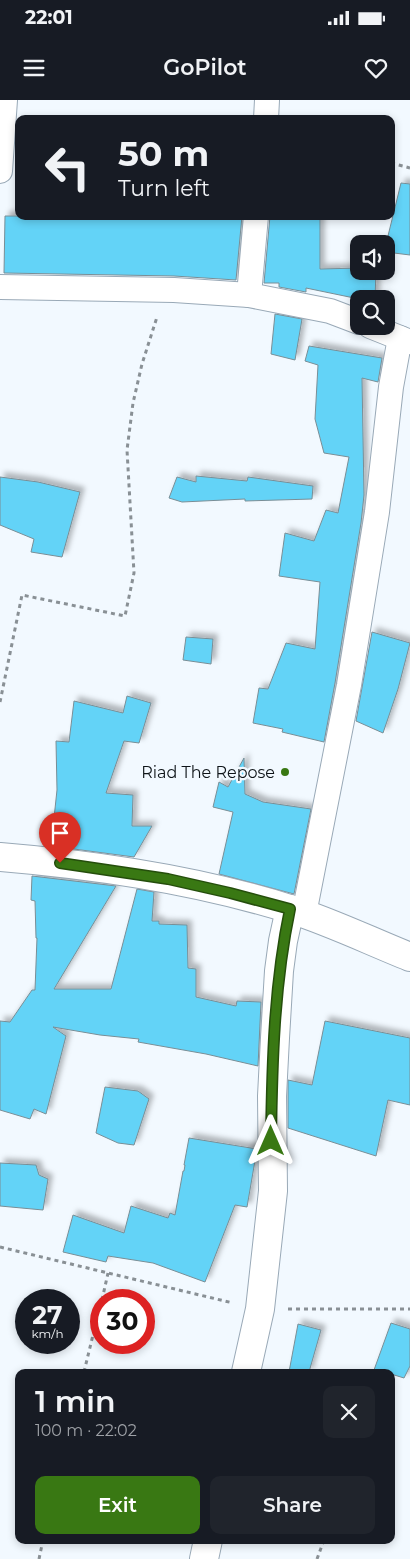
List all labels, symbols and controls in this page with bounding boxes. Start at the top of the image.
text: 22:01 [25,6,73,29]
icon: menu [20,54,48,82]
text: GoPilot [163,54,247,81]
icon: heart [362,54,390,82]
text: 50 m [118,132,209,175]
icon: left [35,135,100,200]
text: Turn left [118,175,210,202]
map controls [350,235,395,335]
button: sound [350,235,395,280]
button: search [350,290,395,335]
place label: Riad The Repose [141,763,275,782]
marker: Riad The Repose [279,766,291,778]
pin [39,812,81,863]
icon: arrive [46,819,74,847]
position arrow [244,1114,296,1166]
speed limit sign: 30 [90,1289,155,1354]
text: 27 [32,1300,63,1330]
text: km/h [31,1326,64,1341]
text: 1 min [35,1383,116,1420]
button: close [323,1386,375,1438]
text: 100 m · 22:02 [35,1421,137,1440]
button: Exit [35,1476,200,1534]
button: Share [210,1476,375,1534]

